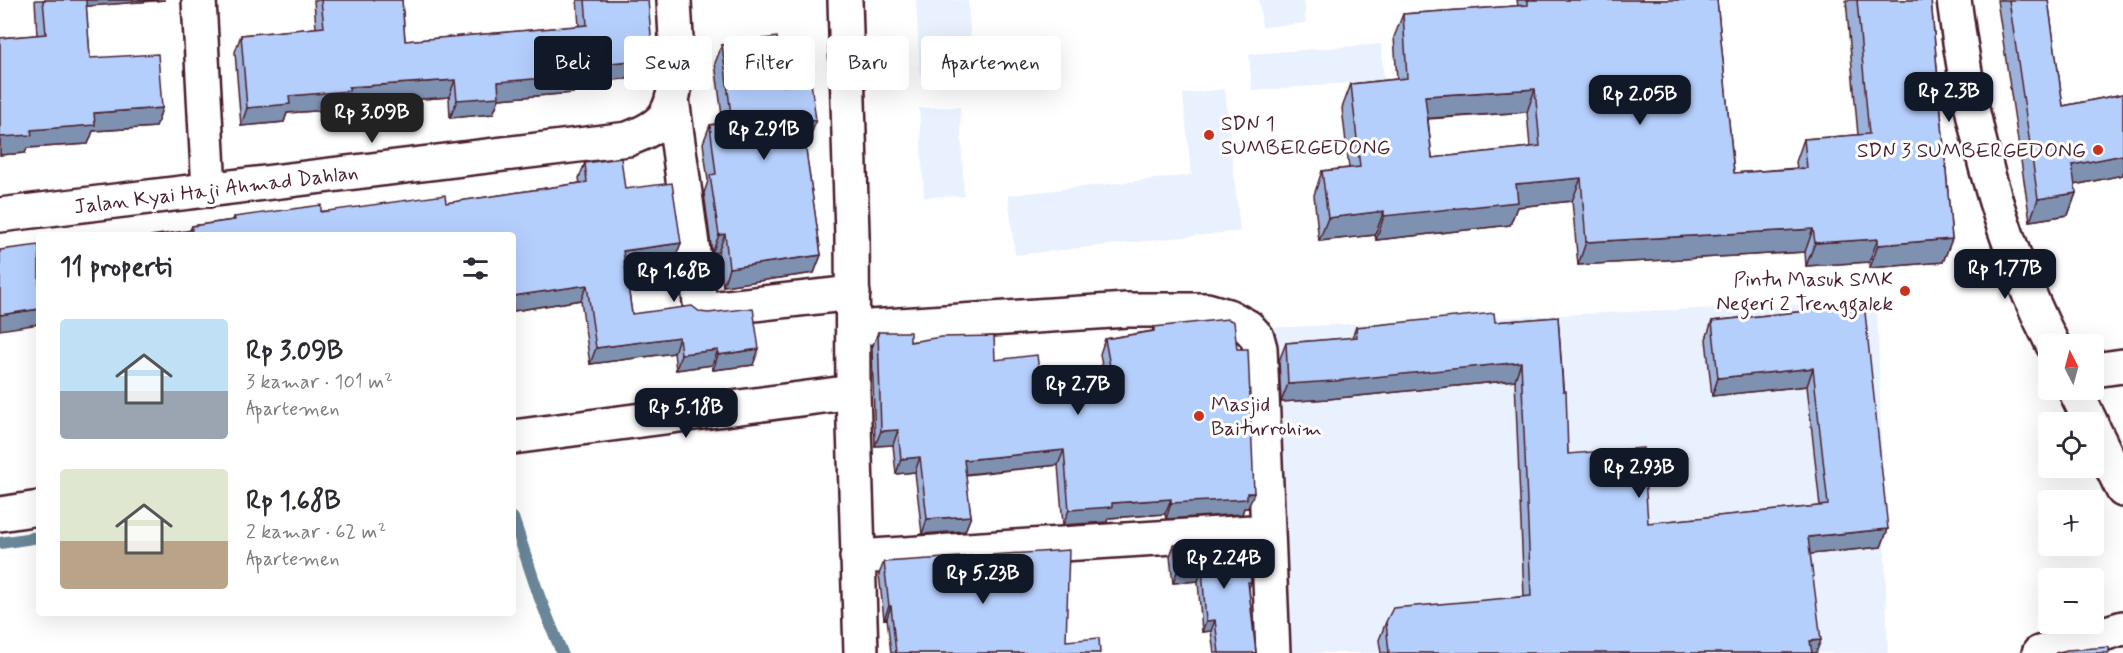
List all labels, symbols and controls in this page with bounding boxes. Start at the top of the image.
chip: Beli [534,36,612,90]
chip: Sewa [624,36,712,90]
chip: Filter [724,36,815,90]
chip: Baru [827,36,909,90]
chip: Apartemen [921,36,1061,90]
pin: Rp 2.3B [1894,72,2004,123]
pin: Rp 2.05B [1578,75,1702,126]
text: Rp 2.3B [1918,78,1980,105]
text: Rp 2.05B [1603,81,1677,108]
pin: Rp 3.09B [310,93,434,144]
text: Rp 3.09B [335,99,409,126]
pin: Rp 2.91B [702,110,826,161]
place label: SDN 1 SUMBERGEDONG [1221,110,1390,162]
text: Rp 2.91B [729,116,799,143]
marker: SDN 1 SUMBERGEDONG [1202,128,1216,142]
place label: SDN 3 SUMBERGEDONG [1857,137,2086,165]
marker: SDN 3 SUMBERGEDONG [2091,143,2105,157]
street label: Jalan Kyai Haji Ahmad Dahlan [72,159,360,221]
pin: Rp 1.77B [1943,249,2067,300]
text: 11 properti [60,251,172,285]
icon: filters [459,252,492,285]
pin: Rp 1.68B [612,252,736,303]
text: Rp 1.77B [1968,255,2042,282]
text: Rp 1.68B [638,258,710,285]
place label: Pintu Masuk SMK Negeri 2 Trenggalek [1716,266,1893,320]
marker: Pintu Masuk SMK Negeri 2 Trenggalek [1898,284,1912,298]
north arrow [2038,334,2104,400]
map controls [2038,334,2104,634]
text: Rp 3.09B [246,335,343,369]
icon: home [108,343,180,415]
pin: Rp 2.7B [1023,365,1133,416]
text: 3 kamar · 101 m² [246,369,393,396]
text: Rp 2.7B [1046,371,1110,398]
pin: Rp 5.18B [624,388,748,439]
place label: Masjid Baiturrohim [1211,391,1322,443]
text: Rp 5.18B [649,394,723,421]
text: Apartemen [246,396,339,423]
marker: Masjid Baiturrohim [1192,409,1206,423]
button: locate [2038,412,2104,478]
pin: Rp 2.93B [1577,448,1701,499]
text: Rp 2.93B [1604,454,1674,481]
text: Rp 1.68B [246,485,341,519]
button: + [2038,490,2104,556]
icon: home [108,493,180,565]
text: 2 kamar · 62 m² [246,519,386,546]
pin: Rp 2.24B [1162,539,1286,590]
text: Rp 2.24B [1187,545,1261,572]
text: Apartemen [246,546,339,573]
pin: Rp 5.23B [921,554,1045,605]
text: Rp 5.23B [947,560,1019,587]
button: − [2038,568,2104,634]

